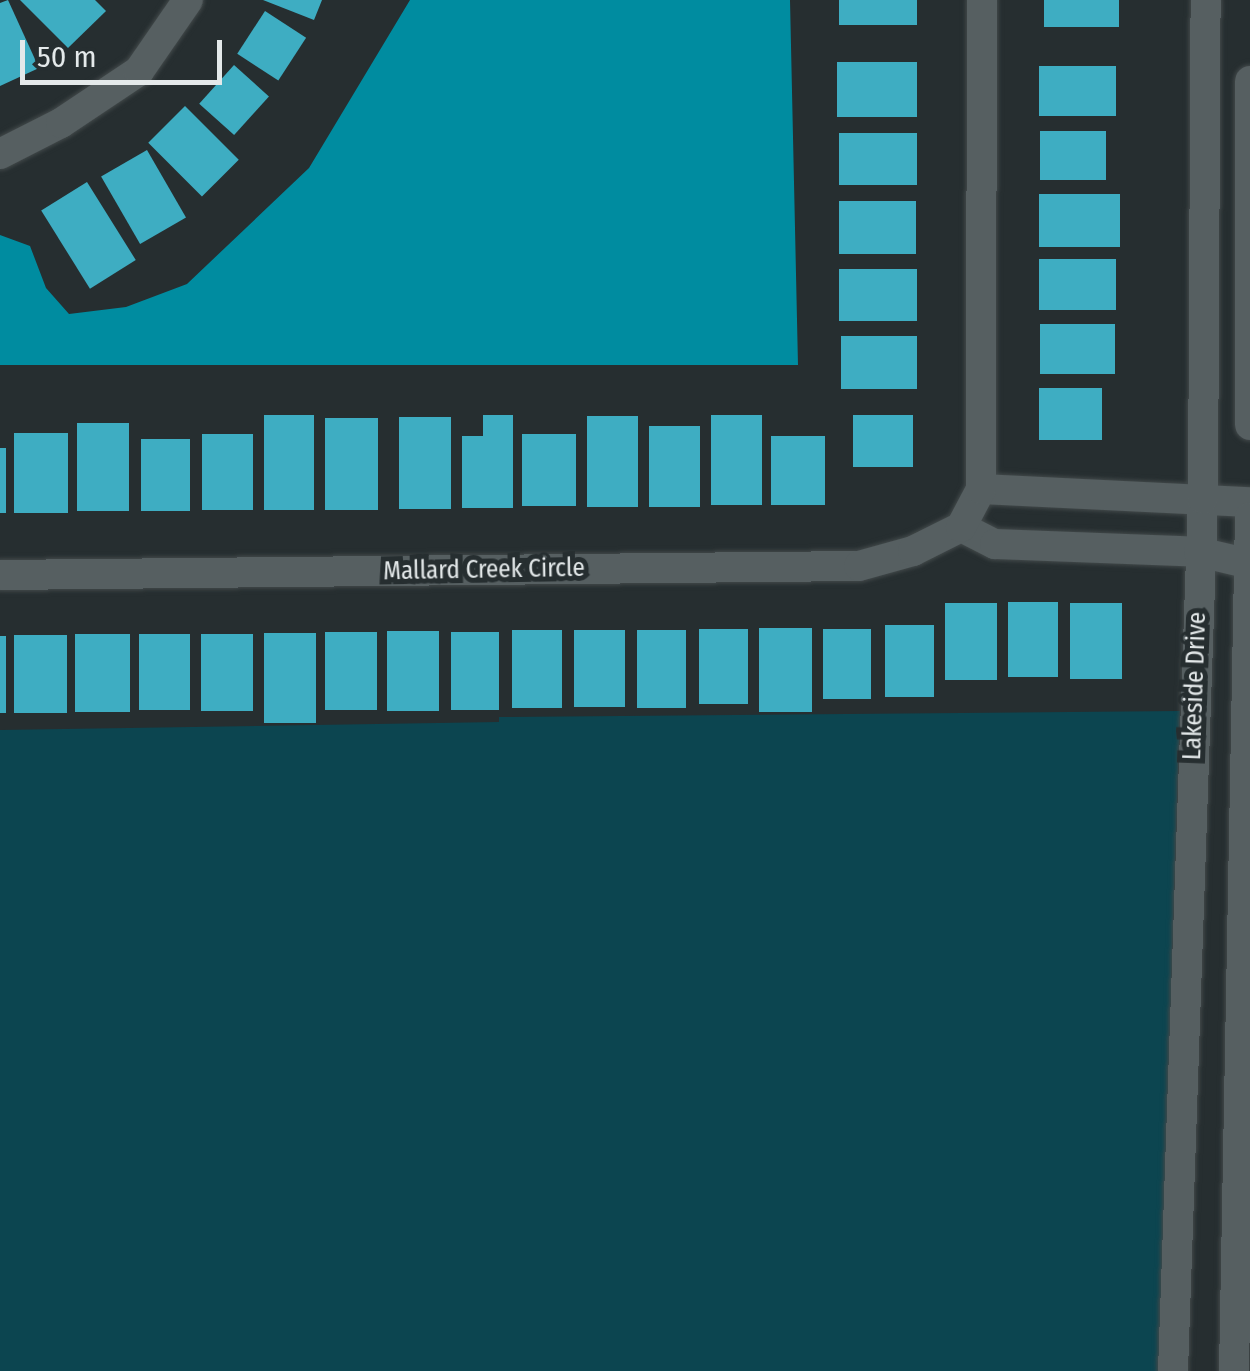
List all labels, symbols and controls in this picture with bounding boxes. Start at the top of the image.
scale bar [25,20,228,82]
text: 50 m [37,39,97,75]
street label: Mallard Creek Circle [383,553,585,587]
street label: Lakeside Drive [1177,611,1213,761]

